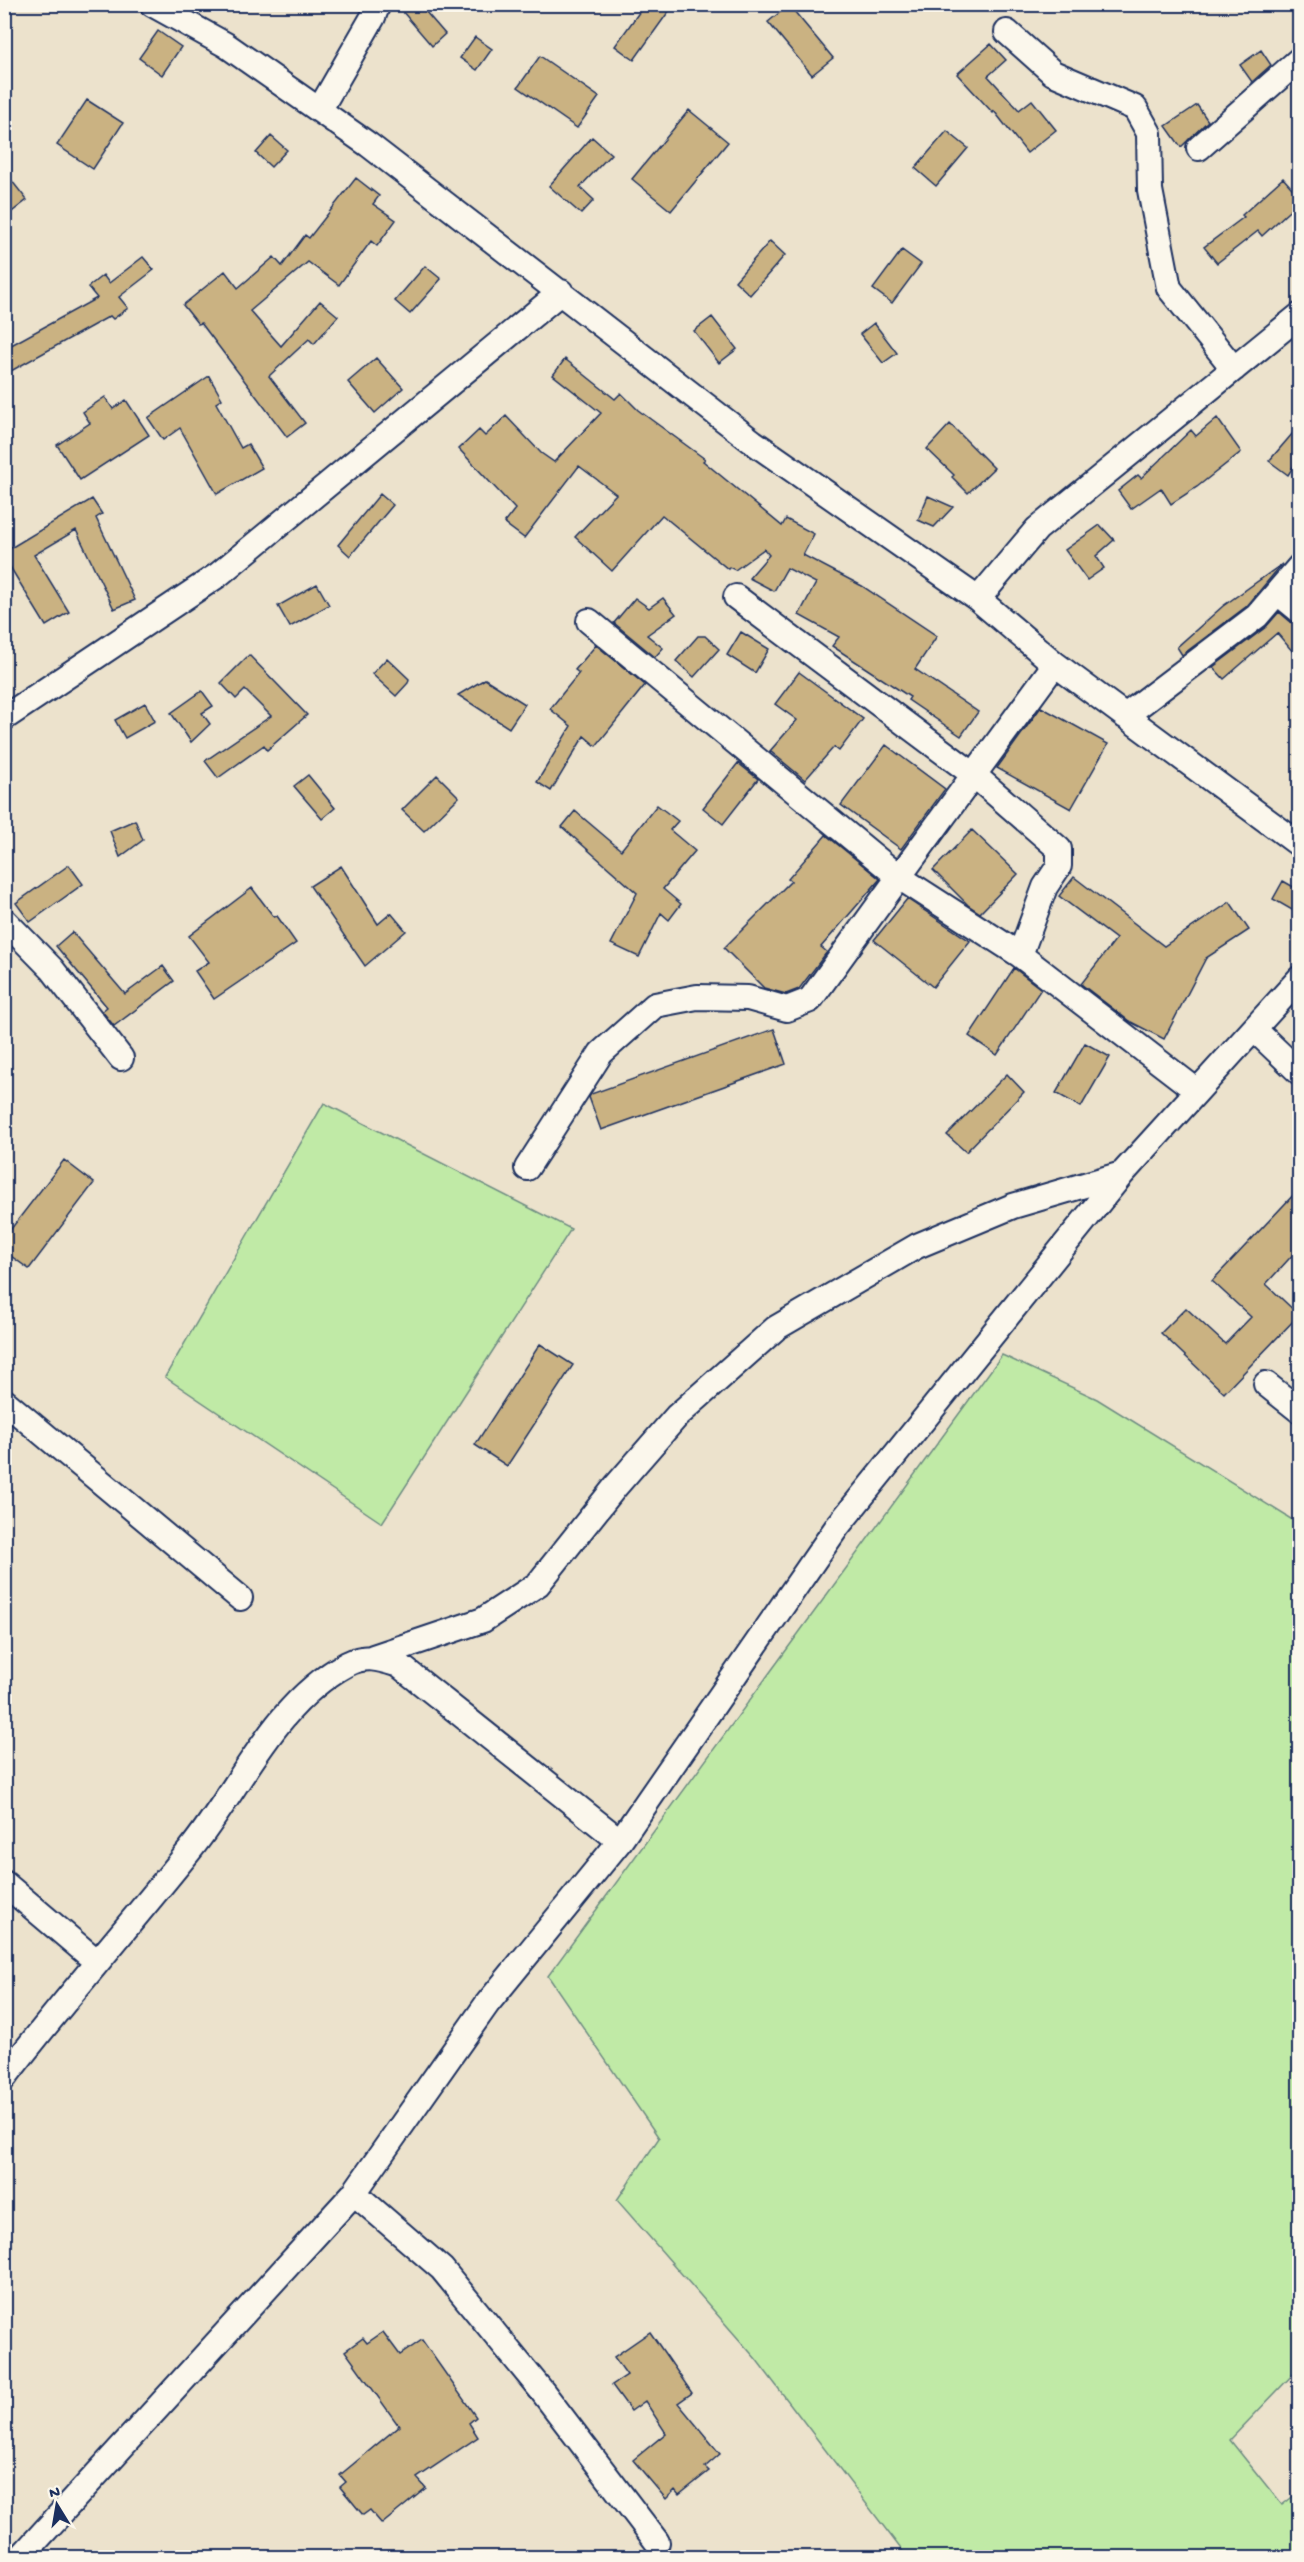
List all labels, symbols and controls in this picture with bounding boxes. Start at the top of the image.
north arrow [27,2475,87,2535]
text: N [48,2483,62,2504]

